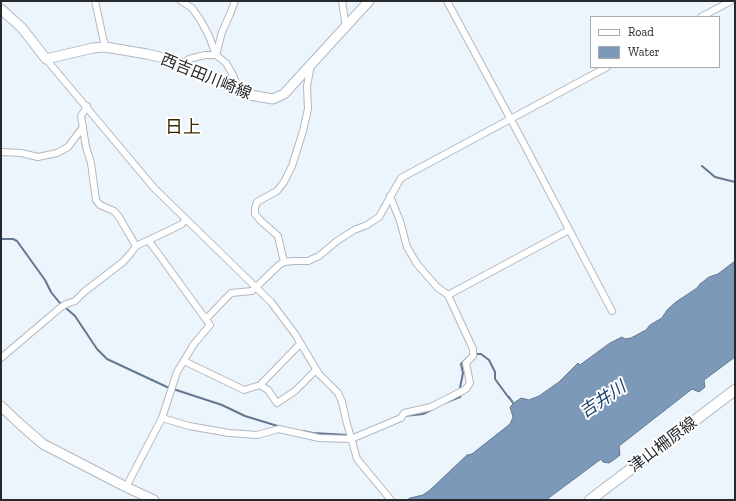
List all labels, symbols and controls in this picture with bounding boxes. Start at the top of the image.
legend [590,16,720,68]
text: Road [628,25,654,39]
text: Water [628,45,660,59]
street label: 西吉田川崎線 [158,50,254,104]
district label: 日上 [165,117,201,139]
water label: 吉井川 [576,377,630,423]
street label: 津山柵原線 [625,413,701,477]

